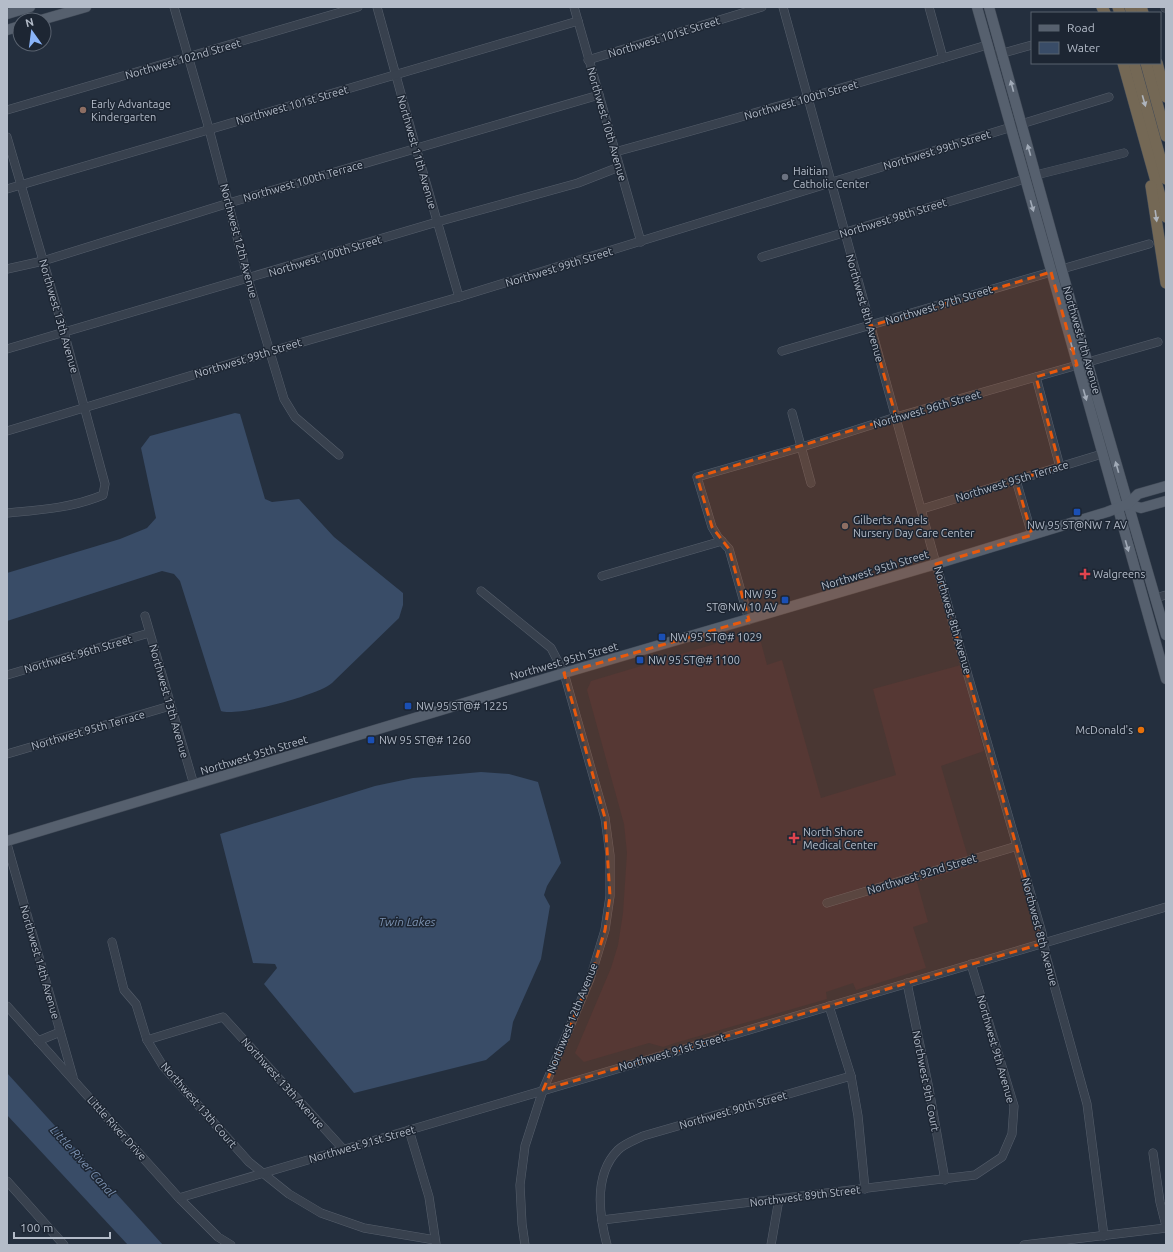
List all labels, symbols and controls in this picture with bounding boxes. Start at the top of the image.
north arrow [12,12,52,52]
legend [1031,12,1161,64]
street label: Northwest 101st Street [607,14,722,60]
text: N [24,15,35,29]
text: Road [1067,21,1095,34]
street label: Northwest 102nd Street [124,37,243,81]
text: Water [1067,41,1100,54]
street label: Northwest 10th Avenue [585,66,629,182]
street label: Northwest 100th Street [743,78,860,122]
one-way arrow [1008,80,1014,93]
street label: Northwest 101st Street [234,83,350,127]
street label: Northwest 11th Avenue [395,94,439,210]
one-way arrow [1141,95,1147,107]
place label: Early Advantage Kindergarten [91,98,171,123]
marker: Early Advantage Kindergarten [78,105,88,115]
street label: Northwest 99th Street [882,128,993,172]
one-way arrow [1026,143,1032,155]
street label: Northwest 100th Terrace [242,158,364,204]
place label: Haitian Catholic Center [793,165,870,190]
marker: Haitian Catholic Center [780,172,790,182]
street label: Northwest 12th Avenue [218,183,260,299]
street label: Northwest 98th Street [838,196,949,240]
one-way arrow [1029,200,1035,212]
one-way arrow [1153,210,1159,222]
street label: Northwest 100th Street [267,233,384,279]
street label: Northwest 99th Street [504,245,615,289]
street label: Northwest 8th Avenue [844,253,886,363]
street label: Northwest 13th Avenue [37,258,81,374]
street label: Northwest 97th Street [884,283,995,327]
street label: Northwest 7th Avenue [1061,285,1103,395]
street label: Northwest 99th Street [193,336,304,380]
one-way arrow [1069,341,1075,353]
street label: Northwest 96th Street [872,388,983,430]
one-way arrow [1083,389,1089,402]
street label: Northwest 95th Terrace [954,458,1070,504]
one-way arrow [1114,461,1120,473]
marker: NW 95 ST@NW 7 AV [1072,507,1082,517]
place label: Gilberts Angels Nursery Day Care Center [853,514,975,539]
place label: NW 95 ST@NW 7 AV [1027,519,1127,531]
marker: Gilberts Angels Nursery Day Care Center [840,521,850,531]
one-way arrow [1124,540,1130,552]
street label: Northwest 95th Street [820,548,931,592]
street label: Northwest 8th Avenue [932,565,974,675]
place label: Walgreens [1093,568,1145,580]
marker: Walgreens [1080,569,1090,579]
place label: NW 95 ST@NW 10 AV [706,588,777,613]
marker: NW 95 ST@NW 10 AV [780,595,790,605]
place label: NW 95 ST@# 1029 [670,631,762,643]
marker: NW 95 ST@# 1029 [657,632,667,642]
street label: Northwest 96th Street [23,633,134,675]
street label: Northwest 95th Street [509,640,620,682]
street label: Northwest 13th Avenue [147,643,191,759]
place label: NW 95 ST@# 1100 [648,654,740,666]
marker: NW 95 ST@# 1100 [635,655,645,665]
place label: NW 95 ST@# 1225 [416,700,508,712]
marker: NW 95 ST@# 1225 [403,701,413,711]
street label: Northwest 95th Terrace [30,708,146,752]
place label: McDonald's [1075,724,1133,736]
marker: McDonald's [1136,725,1146,735]
street label: Northwest 95th Street [199,733,310,777]
place label: NW 95 ST@# 1260 [379,734,471,746]
marker: NW 95 ST@# 1260 [366,735,376,745]
place label: North Shore Medical Center [803,826,878,851]
marker: North Shore Medical Center [788,832,800,844]
street label: Northwest 92nd Street [866,851,979,896]
street label: Northwest 8th Avenue [1020,877,1060,987]
street label: Northwest 14th Avenue [18,904,62,1020]
water label: Twin Lakes [378,915,436,928]
street label: Northwest 12th Avenue [544,961,600,1075]
street label: Northwest 9th Avenue [975,994,1017,1104]
street label: Northwest 9th Court [910,1030,942,1133]
street label: Northwest 91st Street [617,1031,727,1073]
street label: Northwest 13th Avenue [239,1035,327,1131]
street label: Northwest 13th Court [159,1060,240,1150]
street label: Northwest 90th Street [678,1089,789,1131]
street label: Little River Drive [85,1094,149,1162]
water label: Little River Canal [48,1123,118,1199]
street label: Northwest 91st Street [307,1123,417,1165]
street label: Northwest 89th Street [749,1183,862,1209]
scale bar [14,1214,110,1240]
text: 100 m [20,1221,53,1234]

